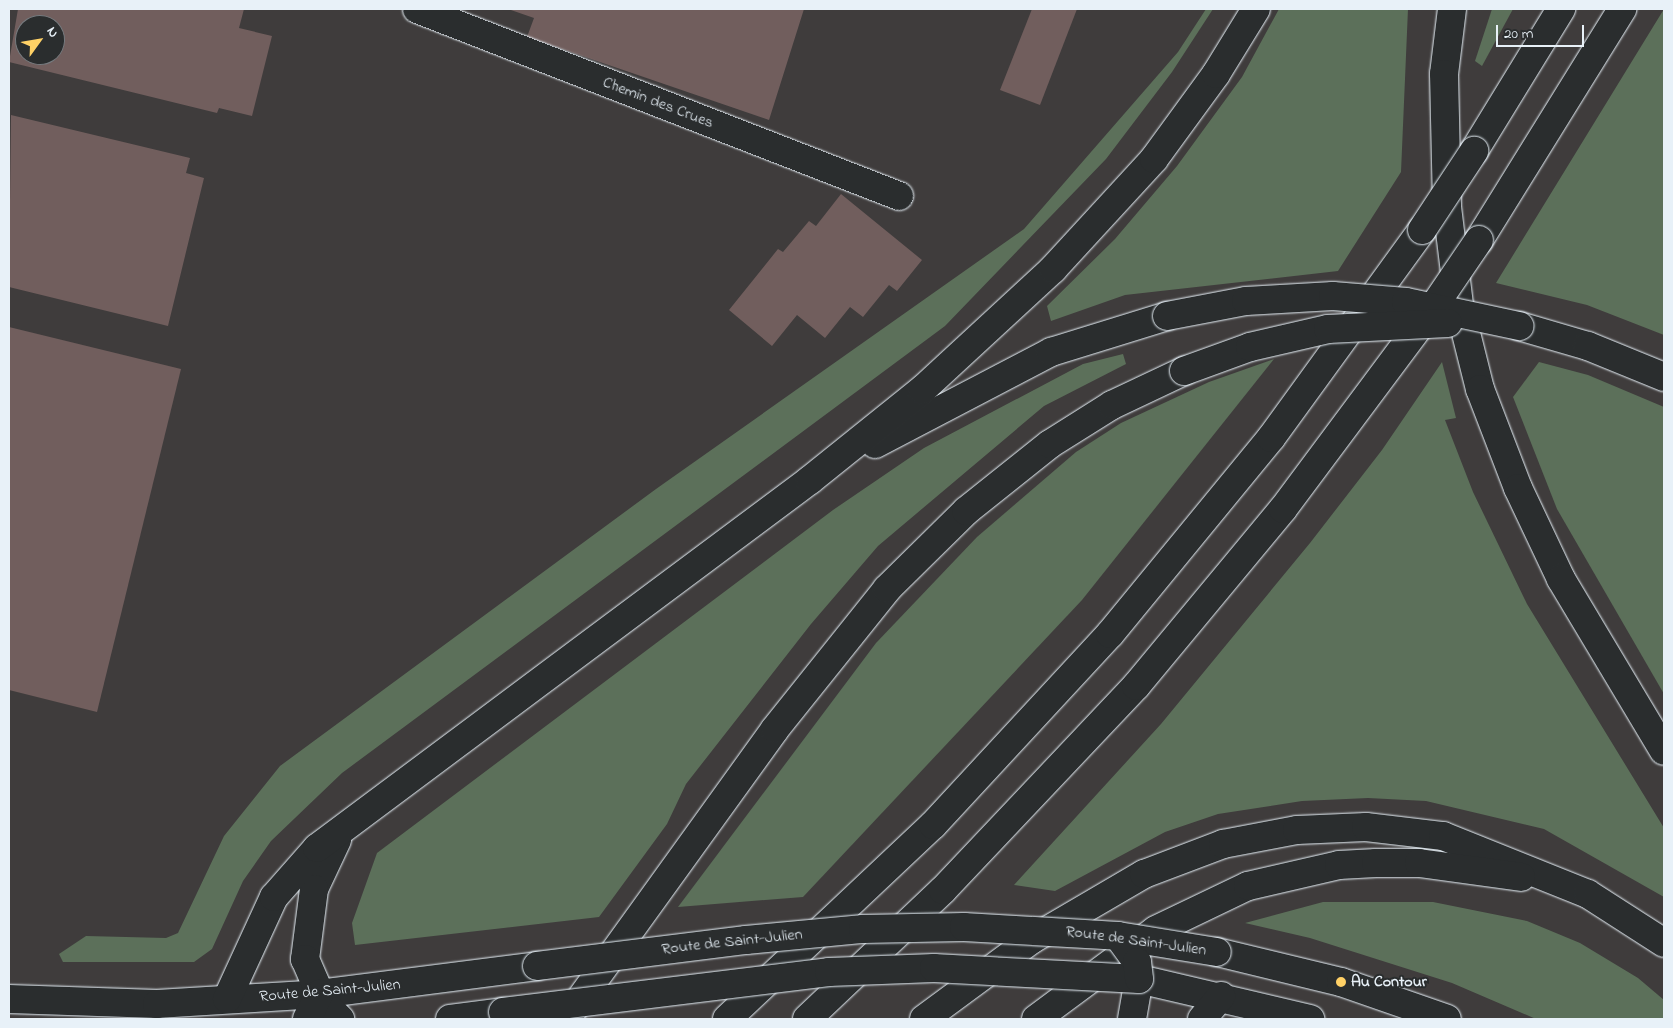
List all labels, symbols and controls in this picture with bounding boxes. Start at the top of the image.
north arrow [15,15,65,65]
scale bar [1498,15,1586,47]
text: N [41,23,64,42]
text: 20 m [1504,23,1533,45]
street label: Chemin des Crues [600,73,716,133]
street label: Route de Saint-Julien [1065,922,1207,960]
street label: Route de Saint-Julien [661,925,803,959]
place label: Au Contour [1351,972,1427,992]
street label: Route de Saint-Julien [259,975,401,1007]
marker: Au Contour [1335,976,1347,988]

